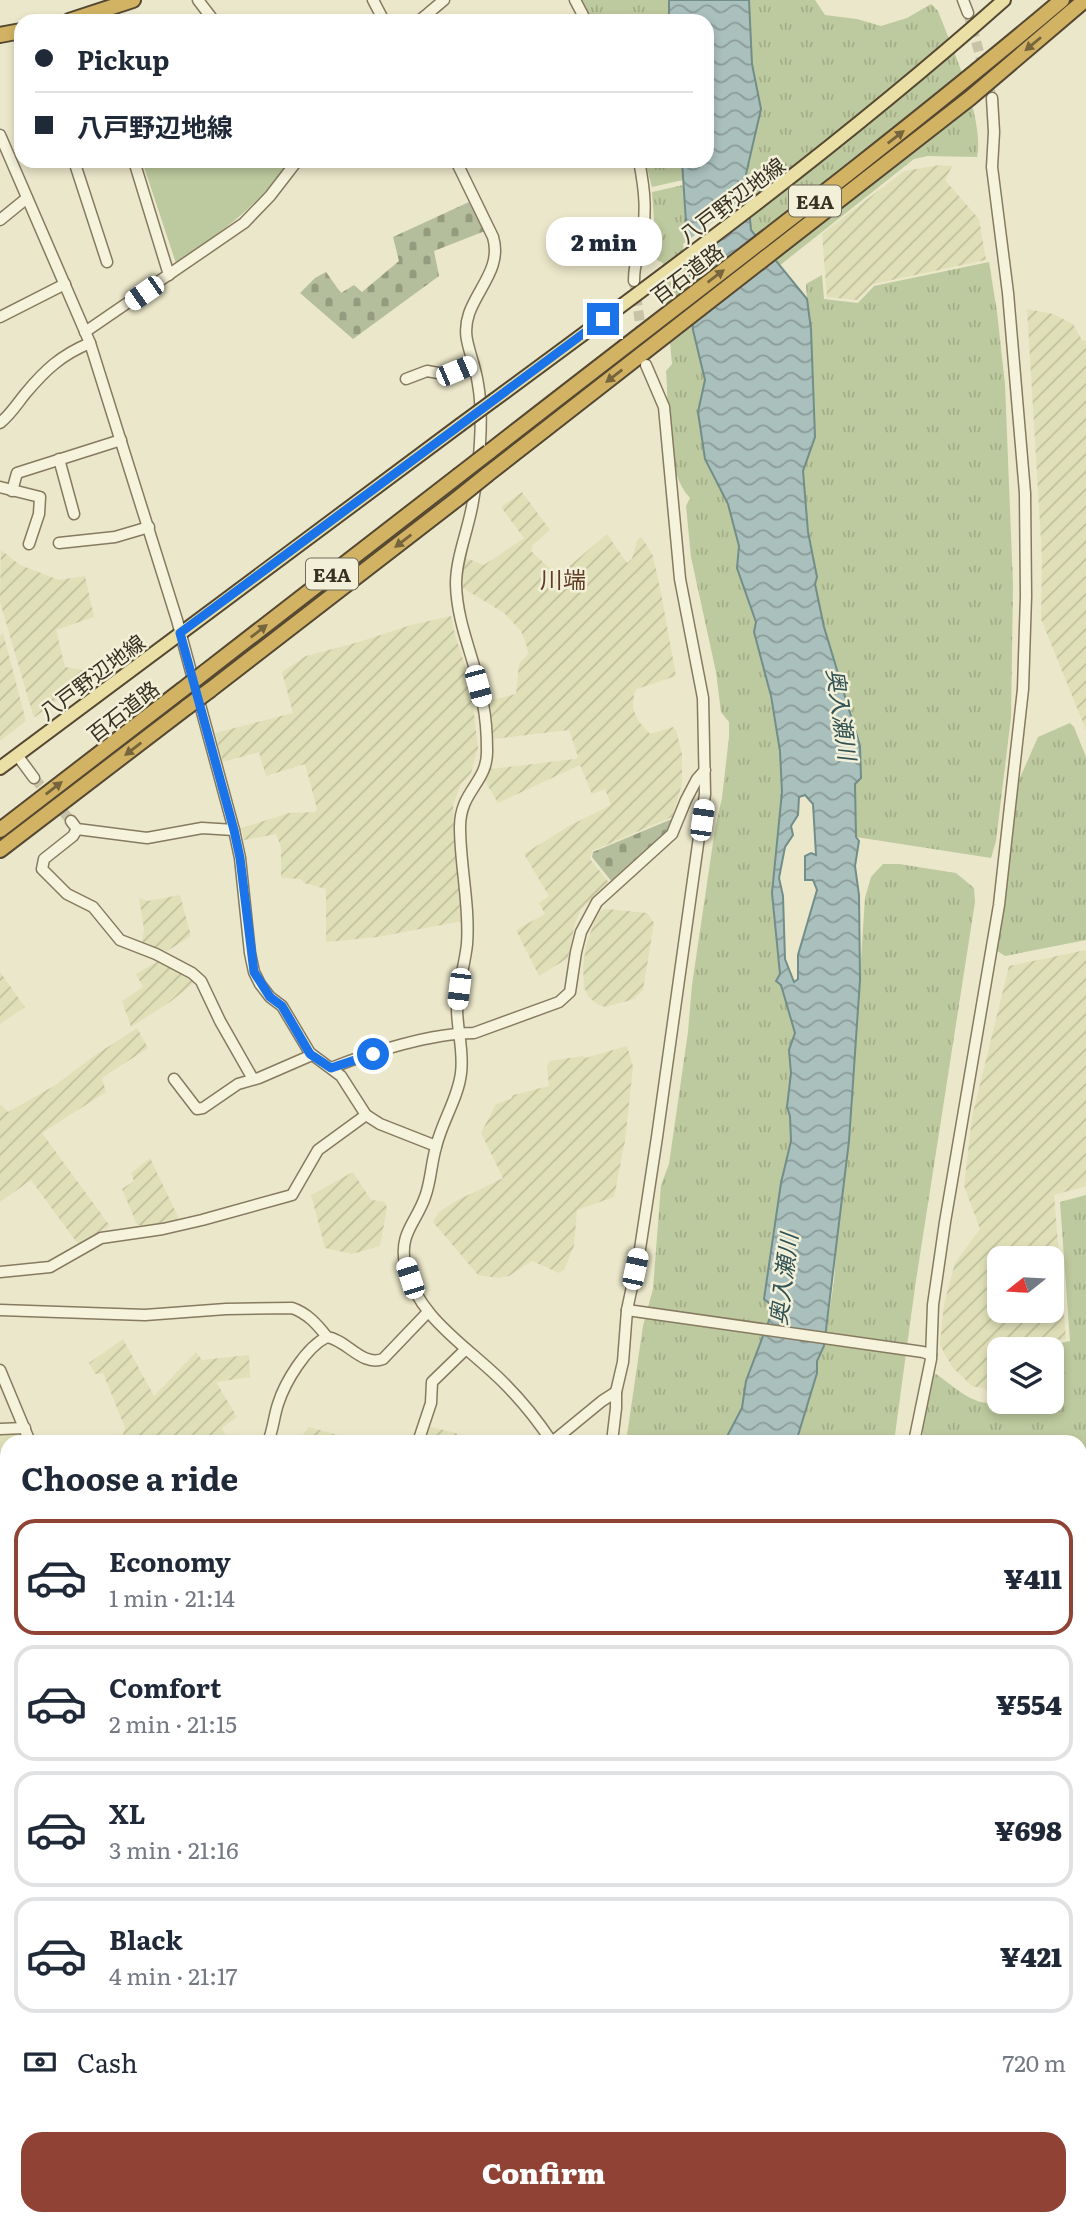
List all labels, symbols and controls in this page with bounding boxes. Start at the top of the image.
one-way arrow [1025,36,1042,51]
text: Pickup [77,39,169,78]
text: 八戸野辺地線 [77,106,233,145]
one-way arrow [887,130,904,145]
street label: 八戸野辺地線 [671,149,791,249]
road number: E4A [789,186,841,216]
callout: 2 min [545,218,661,266]
text: 2 min [571,224,637,258]
street label: 百石道路 [643,234,729,310]
one-way arrow [707,270,725,284]
car [121,272,168,314]
route end [587,303,619,335]
car [433,353,480,389]
one-way arrow [605,369,623,384]
one-way arrow [394,533,412,547]
road number: E4A [306,558,358,590]
district label: 川端 [540,561,586,595]
one-way arrow [250,623,268,638]
street label: 八戸野辺地線 [31,626,151,726]
car [463,663,494,709]
water label: 奥入瀬川 [820,666,867,765]
street label: 百石道路 [79,672,165,748]
one-way arrow [124,741,142,755]
one-way arrow [45,781,63,796]
car [689,798,716,842]
car [447,967,472,1011]
route start [357,1038,389,1070]
water label: 奥入瀬川 [760,1228,805,1327]
car [621,1246,650,1292]
north arrow [987,1246,1064,1323]
map controls [987,1246,1064,1414]
car [394,1255,427,1301]
button: layers [987,1337,1064,1414]
text: Choose a ride [21,1453,238,1501]
text: Economy [109,1541,231,1580]
icon: car [25,1546,88,1609]
text: ¥411 [1004,1558,1062,1597]
text: 1 min · 21:14 [109,1580,235,1614]
text: Comfort [109,1667,221,1706]
icon: car [25,1672,88,1735]
text: ¥554 [996,1684,1062,1723]
text: 2 min · 21:15 [109,1706,237,1740]
text: XL [109,1793,146,1832]
icon: car [25,1798,88,1861]
text: ¥698 [994,1810,1062,1849]
text: 3 min · 21:16 [109,1832,239,1866]
text: Black [109,1919,183,1958]
icon: car [25,1924,88,1987]
text: ¥421 [1000,1936,1062,1975]
text: 4 min · 21:17 [109,1958,237,1992]
text: Cash [77,2042,138,2081]
icon: cash [21,2043,59,2081]
text: 720 m [1002,2045,1066,2079]
button: Confirm [21,2132,1066,2212]

